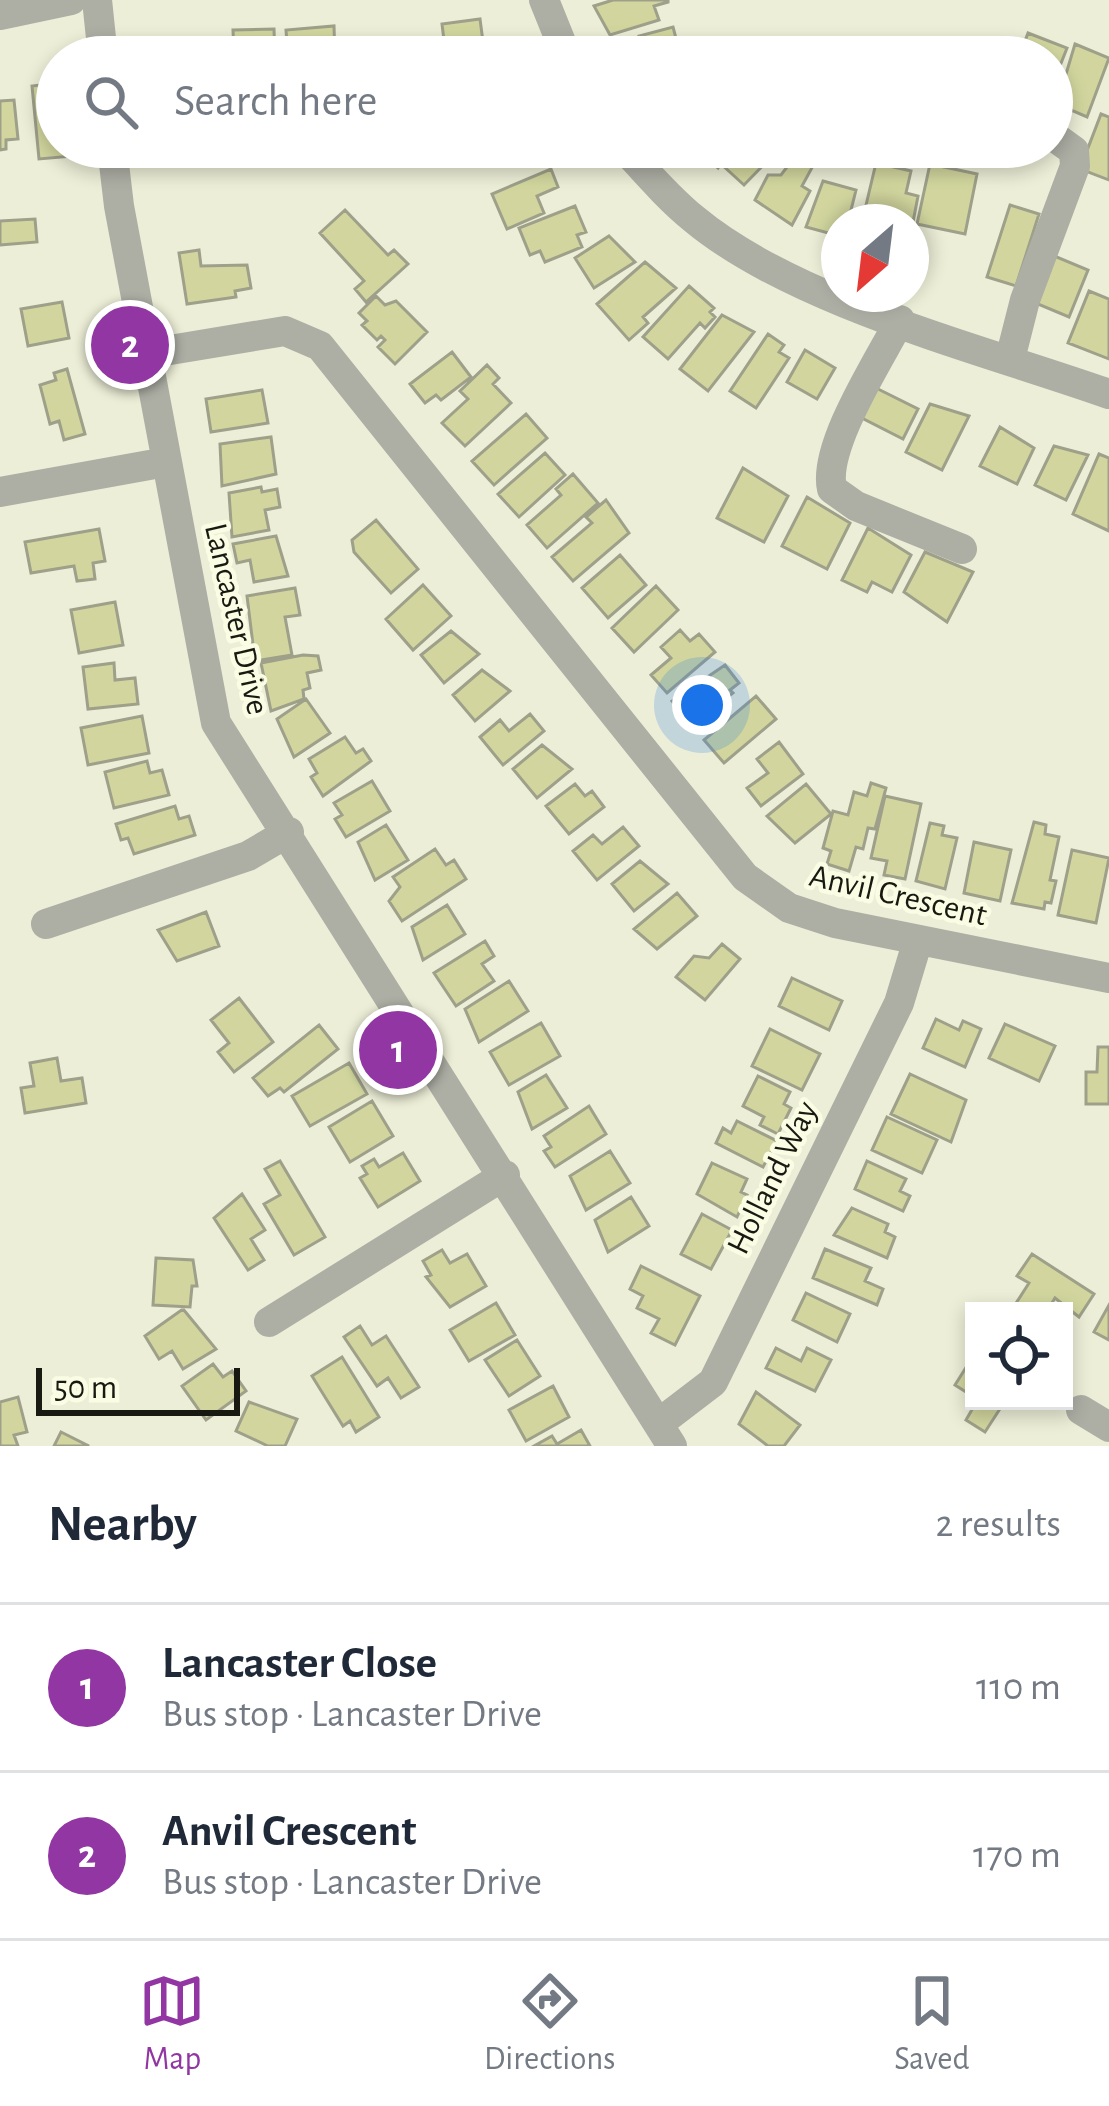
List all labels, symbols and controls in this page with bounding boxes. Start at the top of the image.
search box [36,36,1073,168]
icon: search [78,69,144,135]
text: Search here [174,79,377,124]
north arrow [821,204,929,312]
pin: 2 [91,300,169,390]
street label: Lancaster Drive [198,520,274,718]
your location [672,675,732,735]
street label: Anvil Crescent [806,860,990,933]
pin: 1 [359,1005,437,1095]
street label: Holland Way [722,1096,824,1260]
map controls [965,1302,1073,1410]
button: locate [965,1302,1073,1410]
scale bar [36,1362,240,1415]
text: 50 m [54,1372,117,1405]
text: Nearby [48,1499,197,1550]
text: 2 results [935,1505,1061,1544]
text: Lancaster Close [162,1641,437,1686]
text: 1 [80,1668,94,1707]
text: 110 m [976,1668,1061,1707]
text: Bus stop · Lancaster Drive [162,1695,542,1734]
text: Anvil Crescent [162,1809,417,1854]
text: 2 [78,1836,96,1875]
text: 170 m [973,1836,1061,1875]
text: Bus stop · Lancaster Drive [162,1863,542,1902]
tab: Map [139,1968,205,2080]
tab: Directions [484,1968,615,2080]
tab: Saved [894,1968,970,2080]

